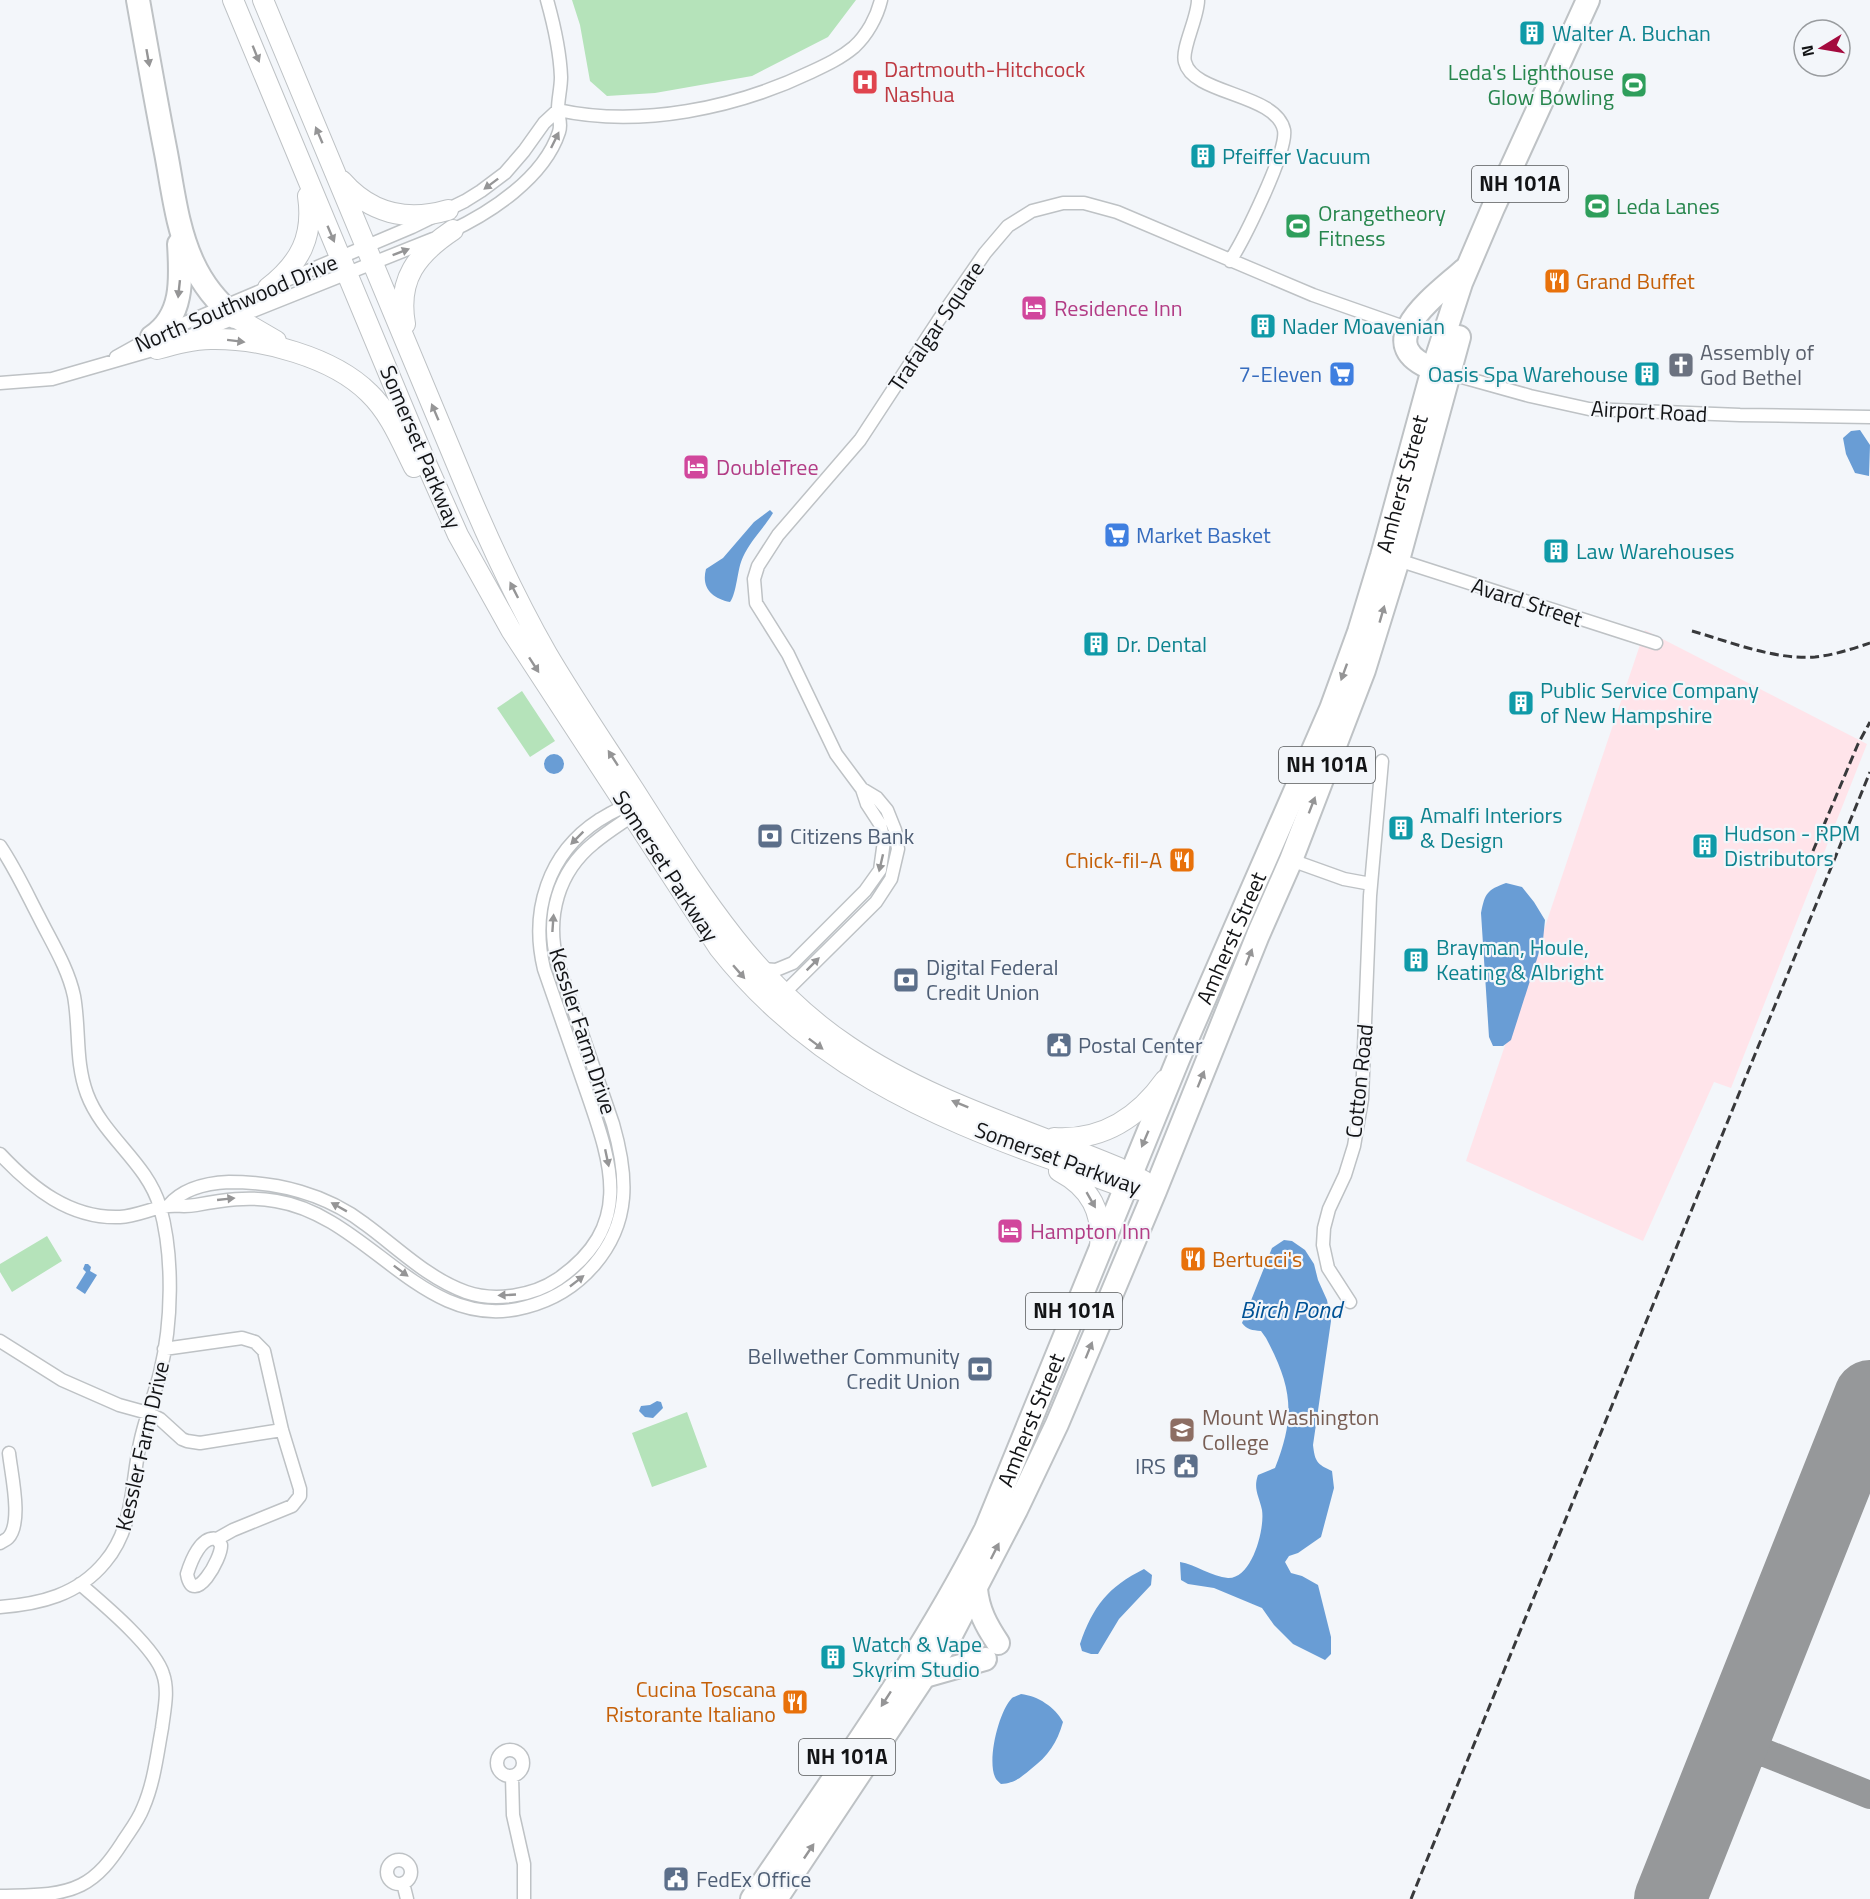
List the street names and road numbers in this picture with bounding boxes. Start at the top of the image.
road number: NH 101A [1472,166,1568,202]
street label: North Southwood Drive [129,245,343,361]
street label: Trafalgar Square [880,254,992,398]
street label: Somerset Parkway [371,360,471,534]
street label: Airport Road [1590,391,1708,431]
street label: Amherst Street [1367,411,1437,557]
street label: Avard Street [1467,568,1587,636]
road number: NH 101A [1279,747,1375,783]
street label: Somerset Parkway [604,783,728,949]
street label: Amherst Street [1187,866,1275,1010]
street label: Kessler Farm Drive [540,943,626,1119]
street label: Cotton Road [1336,1022,1382,1140]
street label: Somerset Parkway [970,1112,1146,1204]
road number: NH 101A [1026,1293,1122,1329]
street label: Amherst Street [988,1348,1073,1492]
street label: Kessler Farm Drive [106,1358,178,1534]
road number: NH 101A [799,1739,895,1775]

